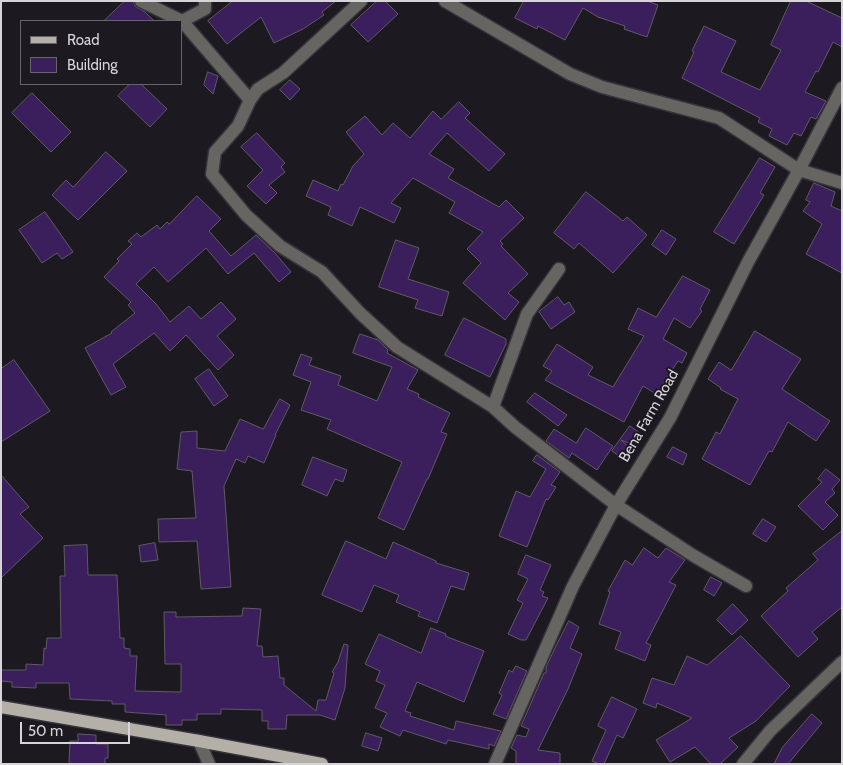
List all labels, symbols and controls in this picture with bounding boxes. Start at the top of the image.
legend [20,20,182,85]
text: Road [67,31,100,49]
text: Building [67,56,118,74]
street label: Bena Farm Road [615,367,683,465]
scale bar [22,712,132,744]
text: 50 m [28,722,63,740]

